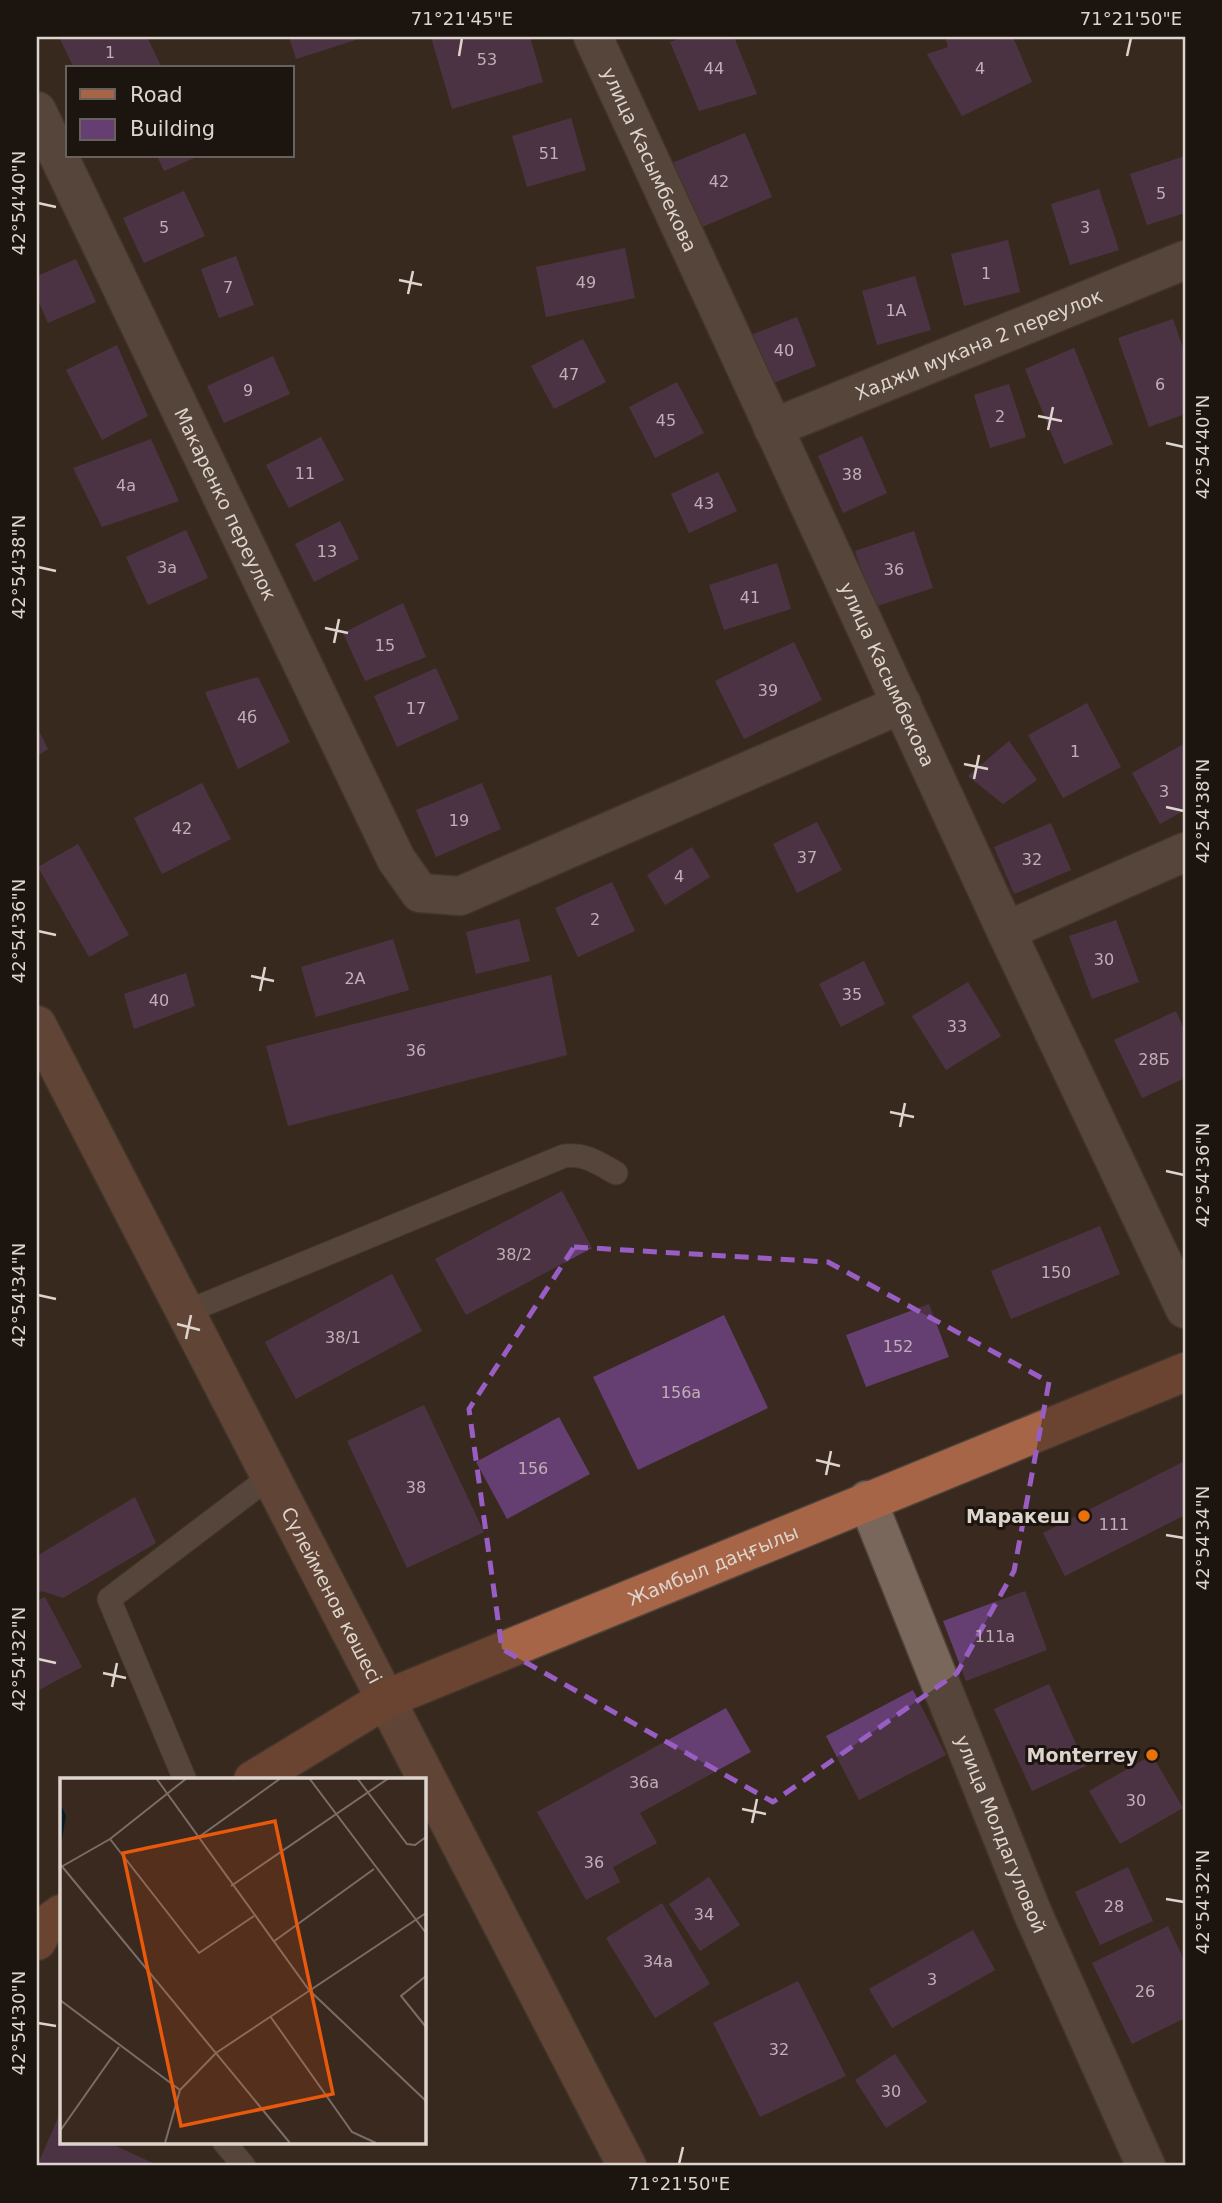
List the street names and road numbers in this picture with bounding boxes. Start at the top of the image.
street label: улица Касымбекова [598,64,702,255]
street label: Хаджи мукана 2 переулок [852,284,1105,404]
street label: Макаренко переулок [170,404,281,604]
street label: улица Касымбекова [835,579,939,770]
street label: Сүлейменов көшесі [277,1503,387,1687]
street label: Жамбыл даңғылы [624,1521,801,1610]
street label: улица Молдагуловой [951,1732,1051,1937]

